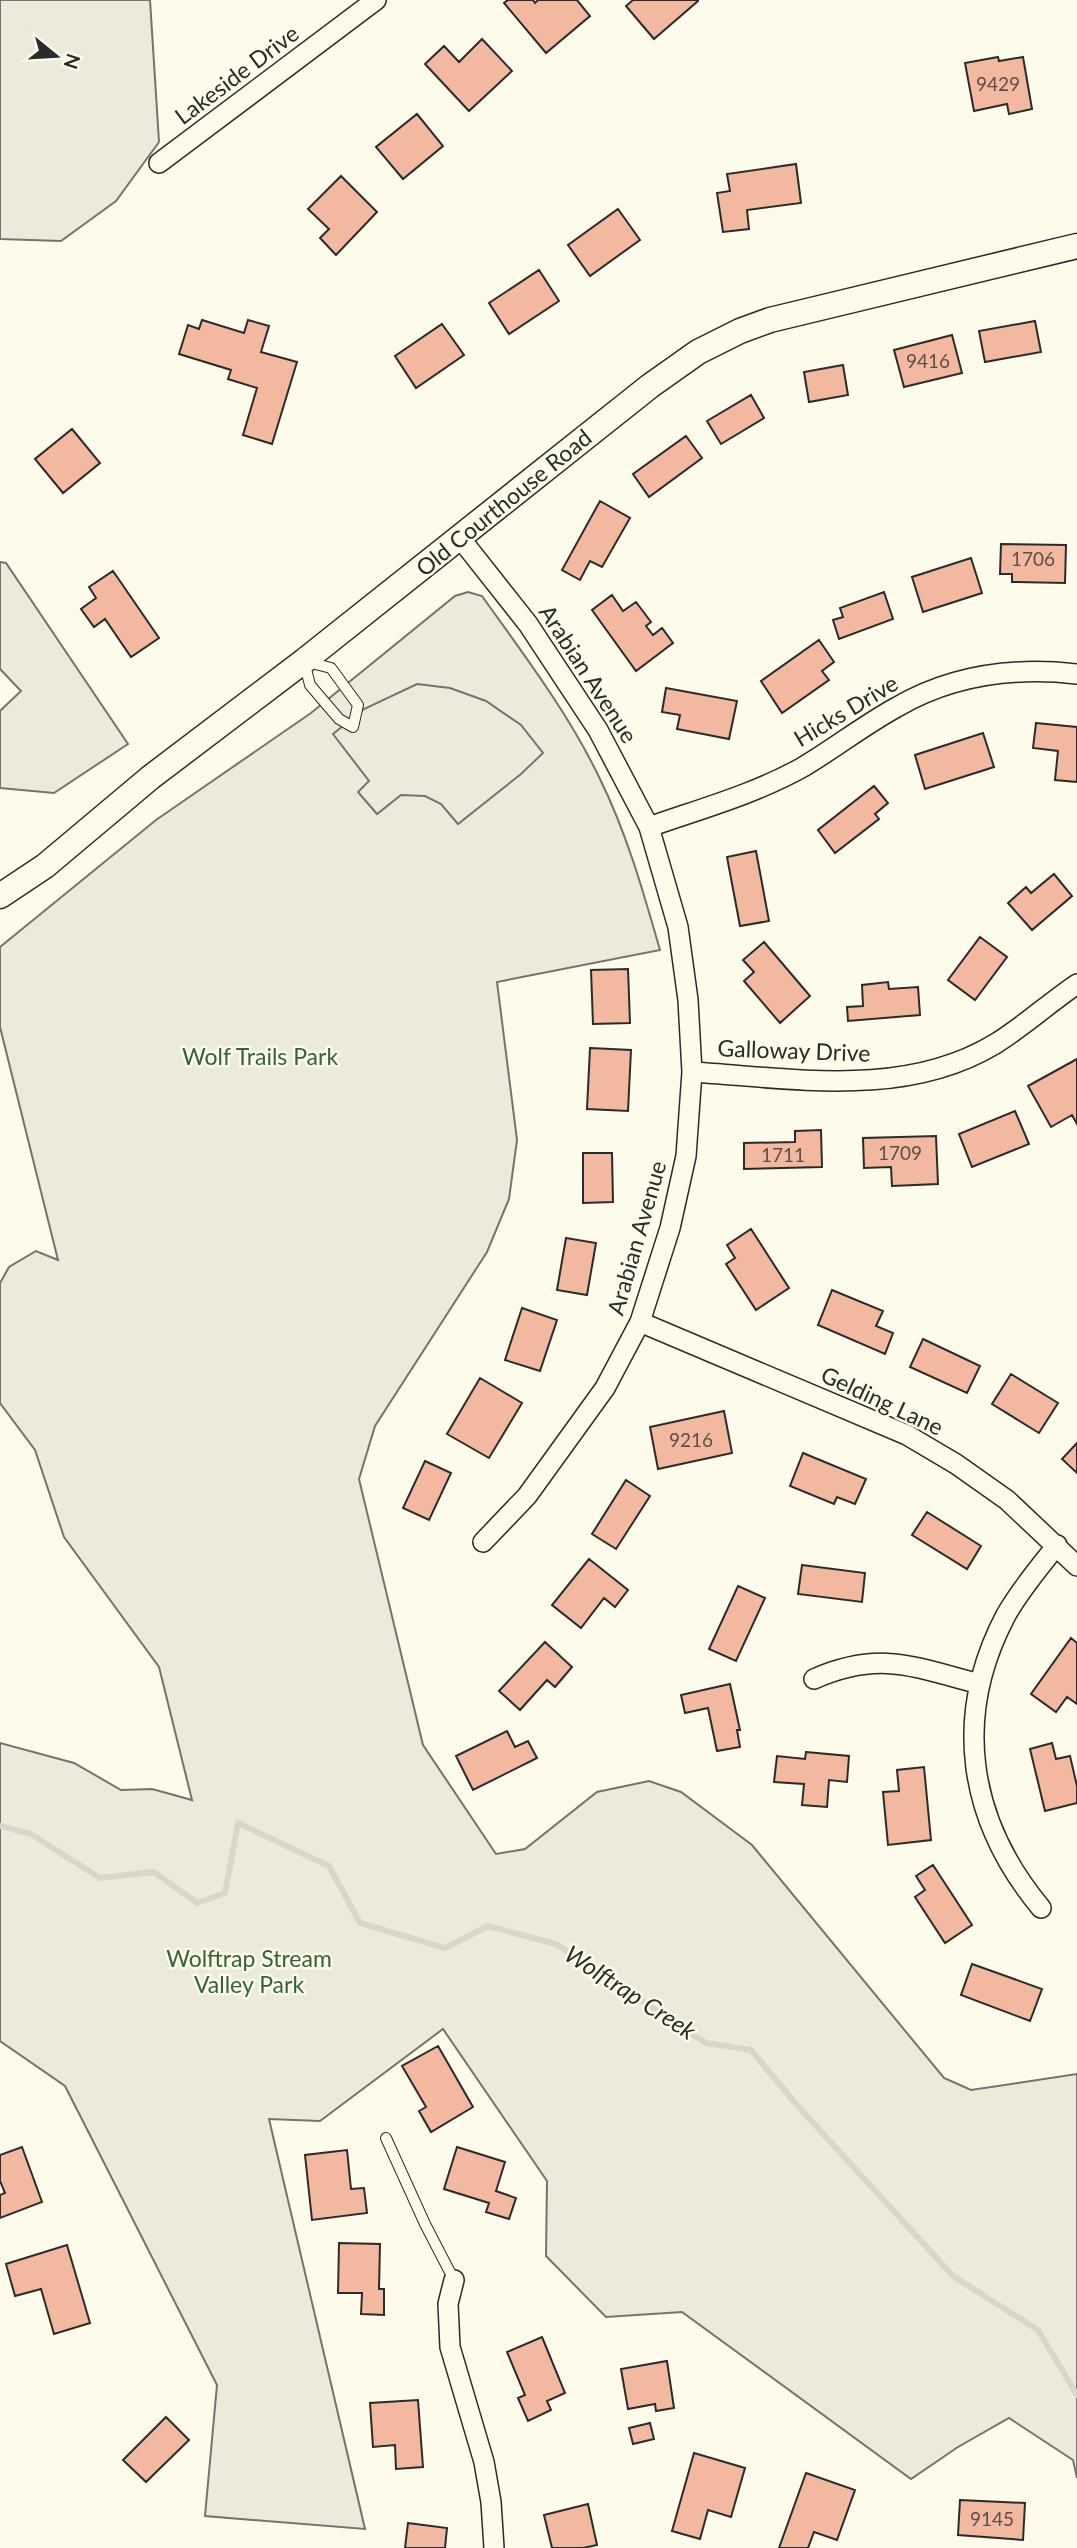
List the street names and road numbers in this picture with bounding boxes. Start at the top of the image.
street label: Lakeside Drive [169,19,304,130]
street label: Old Courthouse Road [410,423,597,582]
street label: Arabian Avenue [534,599,644,748]
street label: Hicks Drive [788,668,903,752]
street label: Galloway Drive [717,1033,871,1067]
street label: Arabian Avenue [601,1157,671,1318]
street label: Gelding Lane [817,1360,948,1441]

